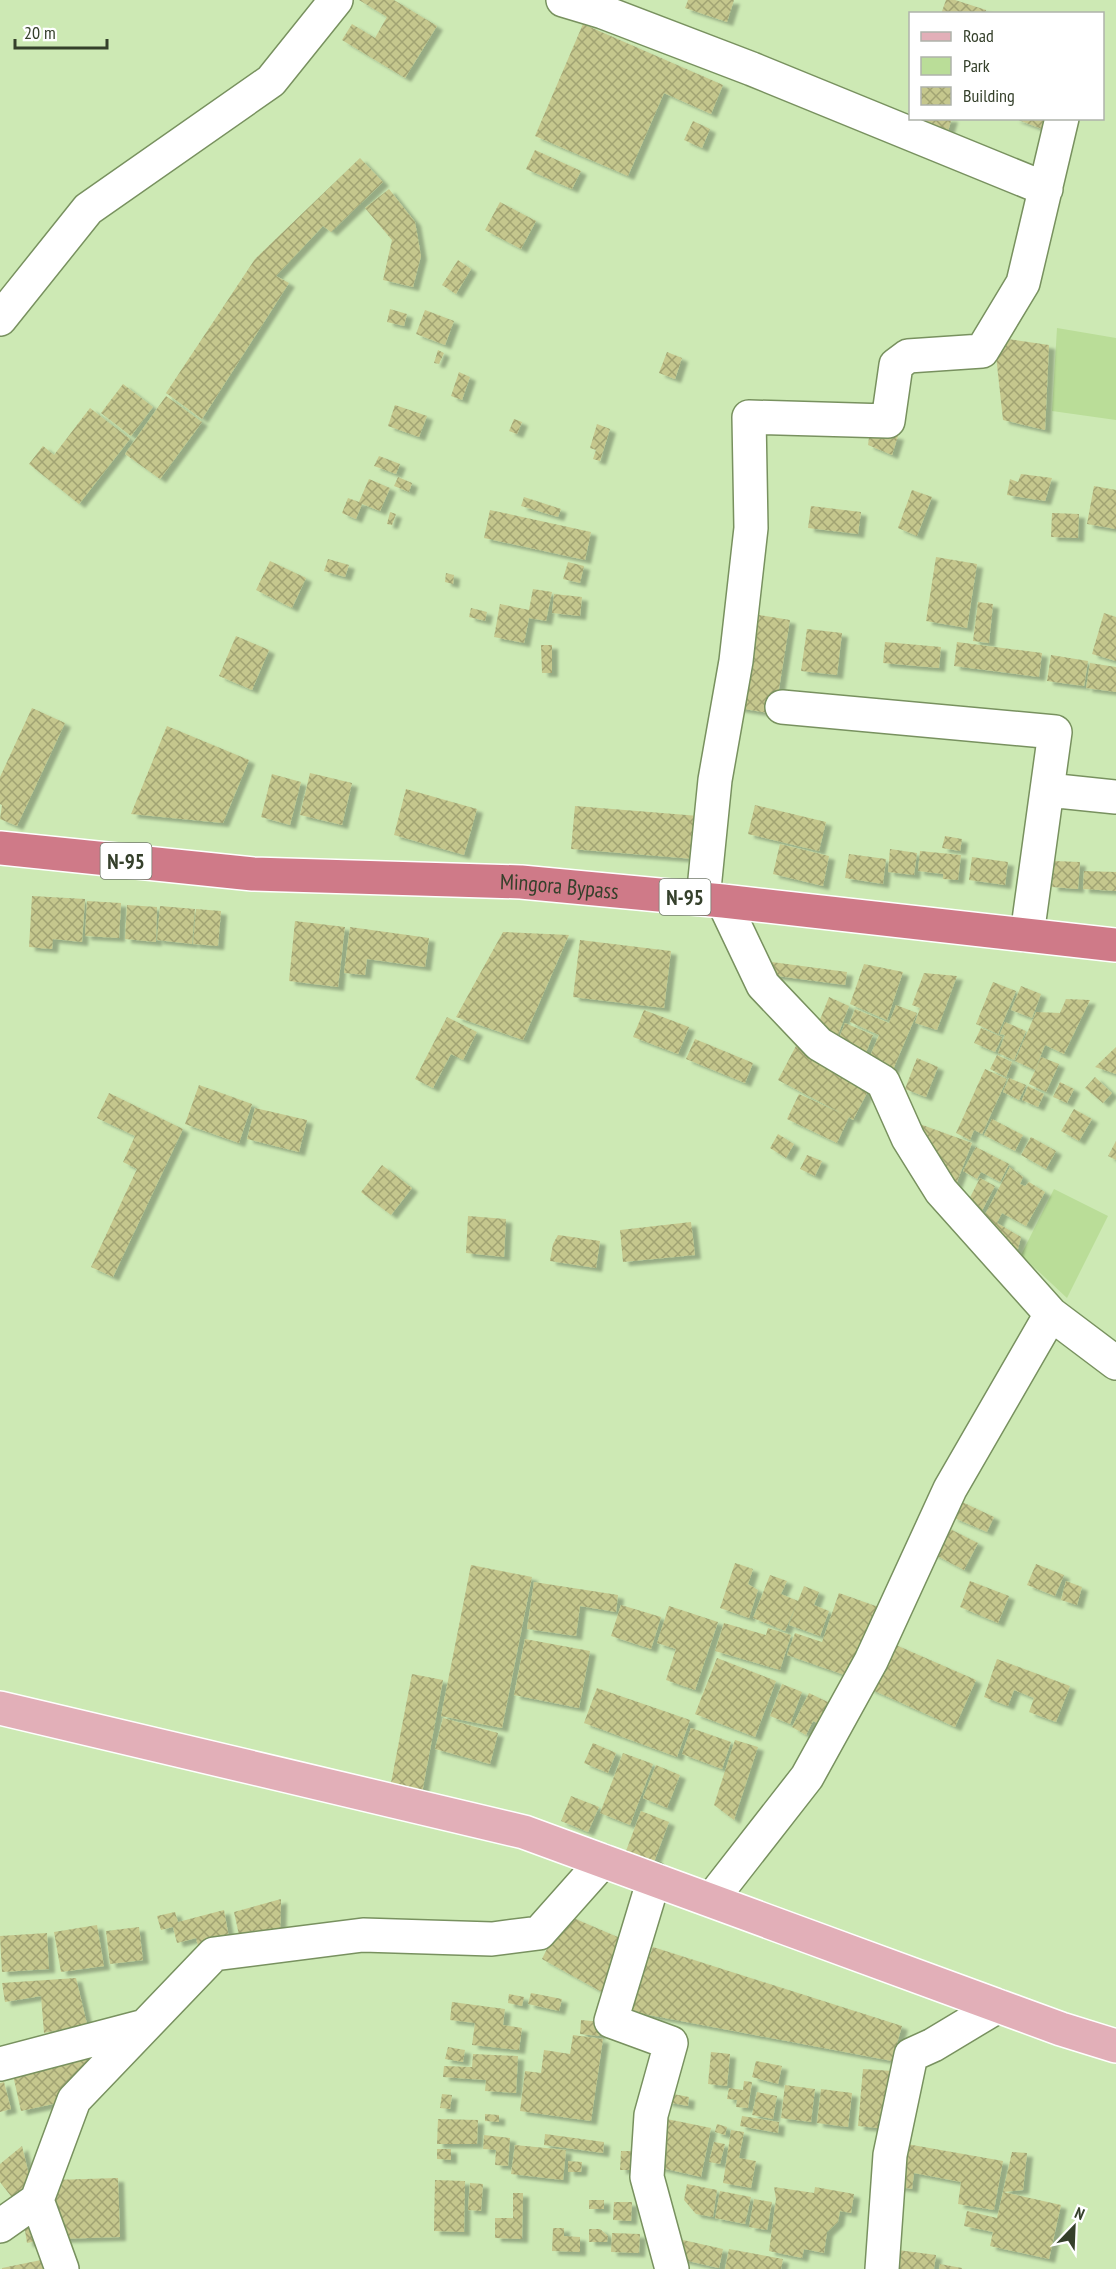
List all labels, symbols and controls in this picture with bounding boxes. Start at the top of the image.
scale bar [15,12,106,50]
legend [909,12,1104,120]
text: 20 m [24,21,56,44]
text: Road [963,24,994,47]
text: Park [963,54,990,77]
text: Building [963,84,1015,107]
road number: N-95 [100,843,152,879]
street label: Mingora Bypass [500,867,620,905]
road number: N-95 [660,879,710,915]
north arrow [1044,2197,1104,2257]
text: N [1072,2202,1088,2224]

